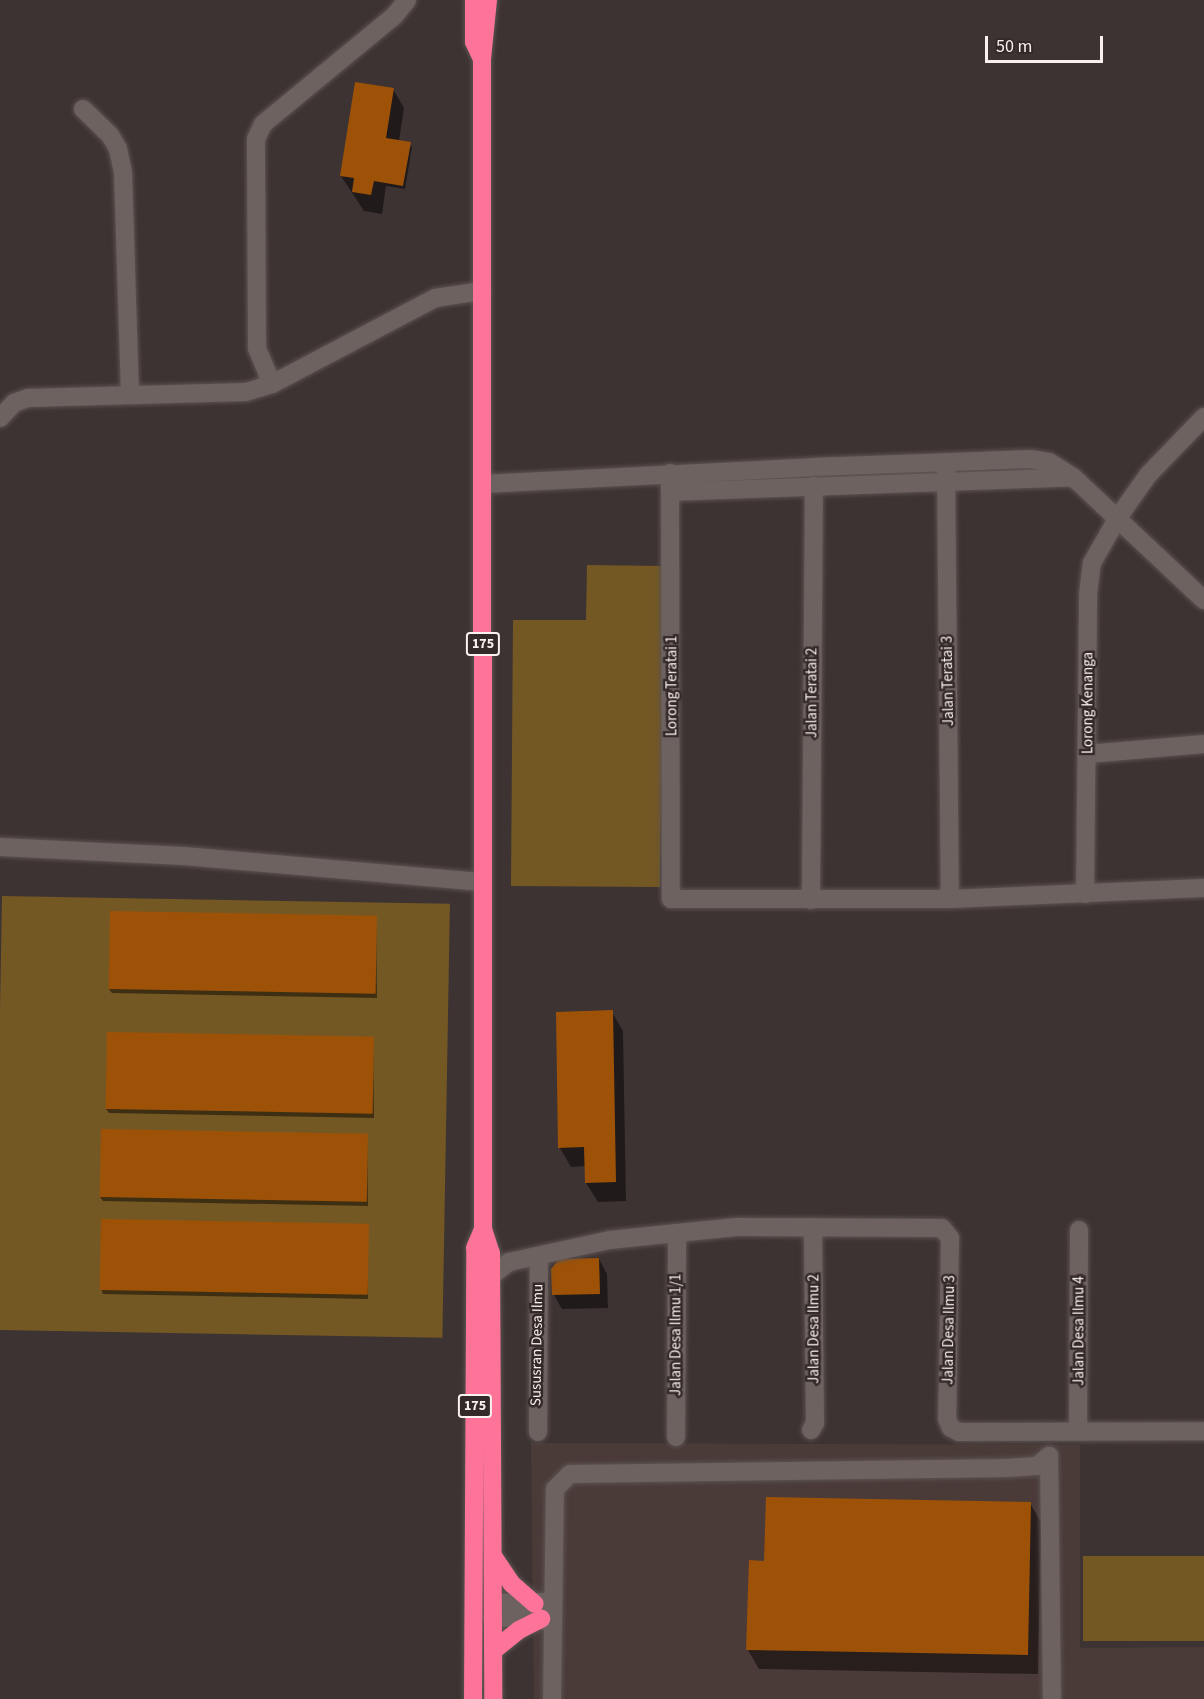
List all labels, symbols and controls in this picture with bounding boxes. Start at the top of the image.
scale bar [988,24,1106,62]
text: 50 m [996,34,1032,59]
road number: 175 [465,633,501,655]
street label: Lorong Teratai 1 [663,636,681,736]
street label: Jalan Teratai 3 [938,636,958,726]
street label: Jalan Teratai 2 [803,648,821,738]
street label: Lorong Kenanga [1079,652,1097,754]
street label: Jalan Desa Ilmu 1/1 [667,1274,685,1396]
street label: Jalan Desa Ilmu 2 [805,1274,823,1384]
street label: Jalan Desa Ilmu 3 [939,1275,959,1385]
street label: Jalan Desa Ilmu 4 [1070,1276,1088,1386]
street label: Sususran Desa Ilmu [527,1284,547,1406]
road number: 175 [457,1395,493,1417]

